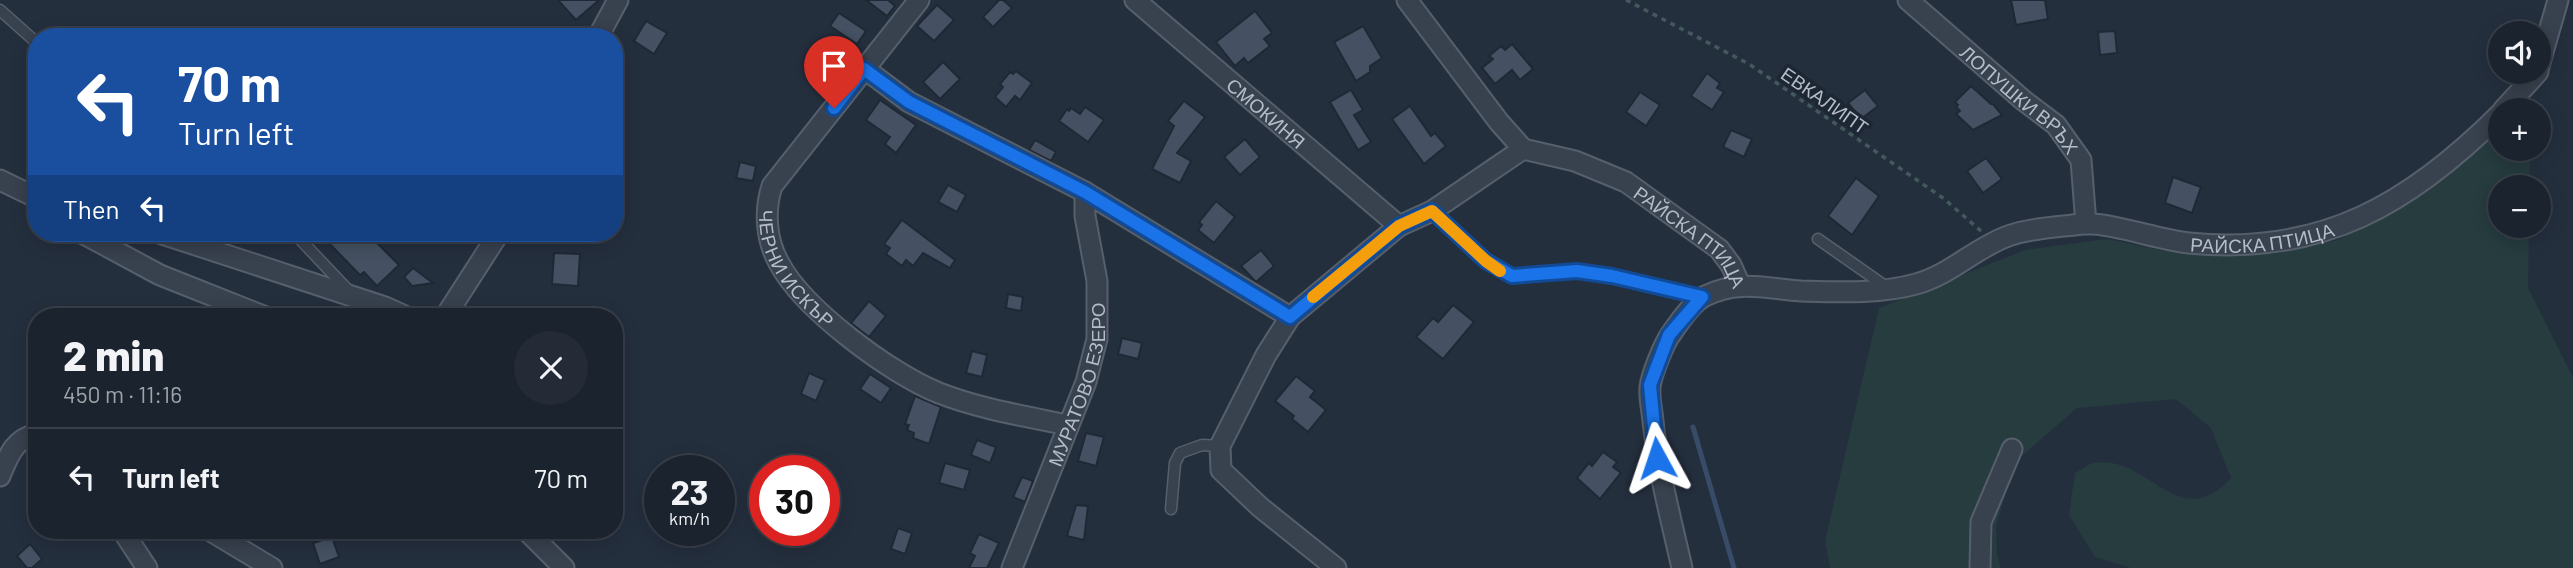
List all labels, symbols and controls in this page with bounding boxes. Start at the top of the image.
map controls [2488,21,2551,238]
button: sound [2488,21,2551,84]
pin [804,36,864,108]
street label: ЛОПУШКИ ВРЪХ [1956,40,2084,158]
icon: arrive [815,47,853,85]
text: 70 m [178,53,281,112]
icon: left [63,56,154,147]
street label: ЕВКАЛИПТ [1777,62,1873,139]
street label: СМОКИНЯ [1222,72,1310,153]
button: + [2488,98,2551,161]
text: Turn left [178,113,295,151]
button: − [2488,175,2551,238]
street label: РАЙСКА ПТИЦА [1630,180,1751,291]
icon: left [134,189,172,227]
text: Then [63,193,120,224]
street label: ЧЕРНИ ИСКЪР [756,210,839,332]
street label: РАЙСКА ПТИЦА [2189,217,2337,257]
street label: МУРАТОВО ЕЗЕРО [1042,302,1109,469]
text: 2 min [63,329,164,379]
button: close [514,331,588,405]
text: 450 m · 11:16 [63,380,182,408]
position arrow [1620,421,1694,495]
speed limit sign: 30 [749,455,840,546]
icon: left [63,458,101,496]
text: Turn left [122,462,220,493]
text: 70 m [534,462,588,493]
text: 23 [670,470,709,512]
text: km/h [669,507,710,529]

